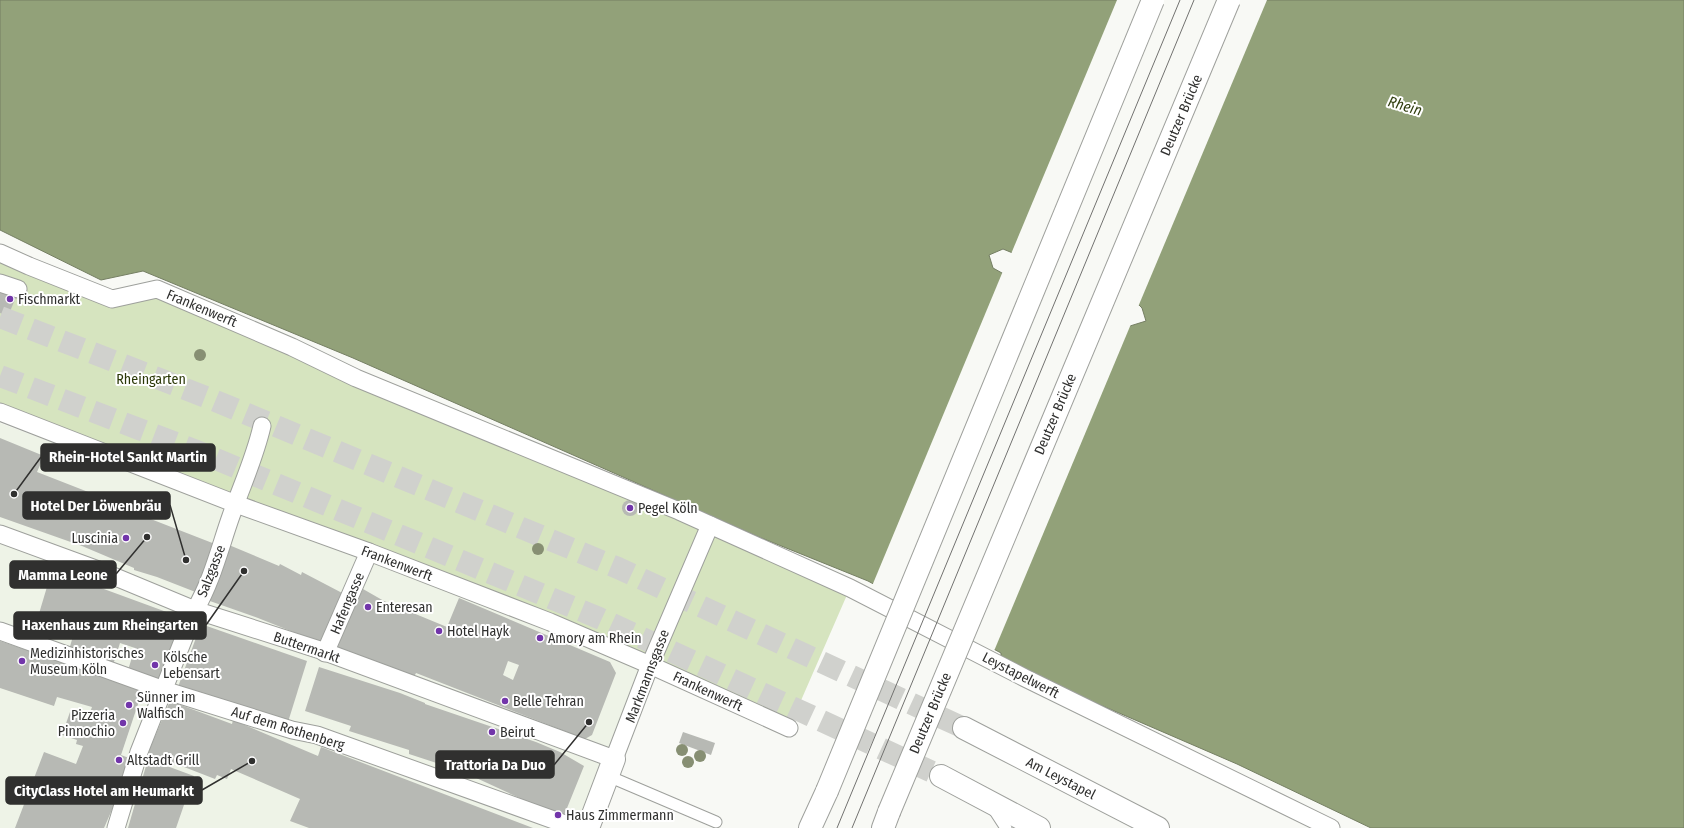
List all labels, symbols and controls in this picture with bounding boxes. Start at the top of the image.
street label: Deutzer Brücke [1157,72,1206,158]
water label: Rhein [1386,92,1424,120]
street label: Frankenwerft [164,286,240,331]
place label: Fischmarkt [18,291,81,308]
marker: Fischmarkt [5,294,15,304]
park label: Rheingarten [116,371,186,388]
street label: Deutzer Brücke [1031,371,1080,457]
callout: Rhein-Hotel Sankt Martin [41,444,215,471]
text: Rhein-Hotel Sankt Martin [49,448,207,466]
callout: Hotel Der Löwenbräu [23,492,170,519]
text: Hotel Der Löwenbräu [31,497,161,515]
place label: Pegel Köln [638,500,698,517]
marker: Pegel Köln [625,503,635,513]
place label: Luscinia [71,530,118,547]
marker: Luscinia [121,533,131,543]
street label: Frankenwerft [359,542,435,585]
street label: Salzgasse [194,543,229,600]
callout: Mamma Leone [10,561,116,588]
text: Mamma Leone [18,566,108,584]
street label: Hafengasse [327,570,368,637]
place label: Enteresan [376,599,433,616]
marker: Enteresan [363,602,373,612]
callout: Haxenhaus zum Rheingarten [14,612,206,639]
text: Haxenhaus zum Rheingarten [22,616,198,634]
place label: Hotel Hayk [447,623,509,640]
marker: Hotel Hayk [434,626,444,636]
street label: Markmannsgasse [622,627,673,725]
street label: Buttermarkt [271,628,343,667]
place label: Amory am Rhein [548,630,642,647]
marker: Amory am Rhein [535,633,545,643]
place label: Medizinhistorisches Museum Köln [30,645,144,678]
place label: Kölsche Lebensart [163,649,220,682]
street label: Leystapelwerft [979,649,1062,702]
marker: Medizinhistorisches Museum Köln [17,656,27,666]
marker: Kölsche Lebensart [150,660,160,670]
street label: Frankenwerft [670,668,746,715]
street label: Deutzer Brücke [906,670,955,756]
place label: Sünner im Walfisch [137,689,195,722]
place label: Belle Tehran [513,693,584,710]
marker: Belle Tehran [500,696,510,706]
marker: Sünner im Walfisch [124,700,134,710]
street label: Auf dem Rothenberg [229,703,347,754]
place label: Pizzeria Pinnochio [58,707,115,740]
marker: Pizzeria Pinnochio [118,718,128,728]
place label: Beirut [500,724,535,741]
marker: Beirut [487,727,497,737]
callout: Trattoria Da Duo [436,751,554,778]
place label: Altstadt Grill [127,752,199,769]
street label: Am Leystapel [1023,754,1099,803]
marker: Altstadt Grill [114,755,124,765]
text: Trattoria Da Duo [444,756,546,774]
callout: CityClass Hotel am Heumarkt [6,777,202,804]
text: CityClass Hotel am Heumarkt [14,782,195,800]
place label: Haus Zimmermann [566,807,674,824]
marker: Haus Zimmermann [553,810,563,820]

